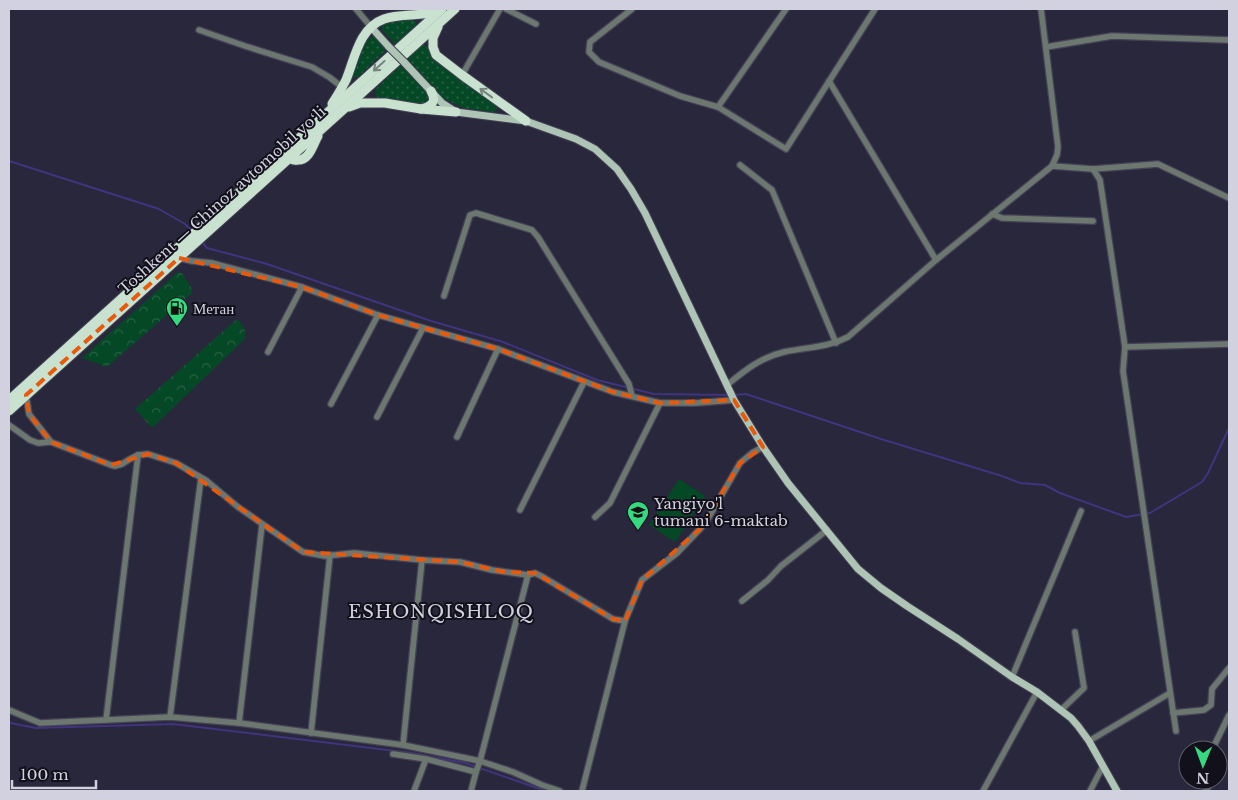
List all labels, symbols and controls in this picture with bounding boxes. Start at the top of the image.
one-way arrow [373,60,386,71]
one-way arrow [479,88,493,98]
street label: Toshkent — Chinoz avtomobil yoʻli [114,102,330,298]
fuel station icon: Метан [165,296,189,327]
place label: Метан [193,299,234,318]
place label: Yangiyo'l tumani 6-maktab [653,494,788,530]
school or university icon: Yangiyo'l tumani 6-maktab [626,500,650,531]
district label: ESHONQISHLOQ [348,601,534,623]
north arrow [1178,740,1228,790]
scale bar [12,758,96,790]
text: 100 m [20,765,69,784]
text: N [1196,769,1210,787]

